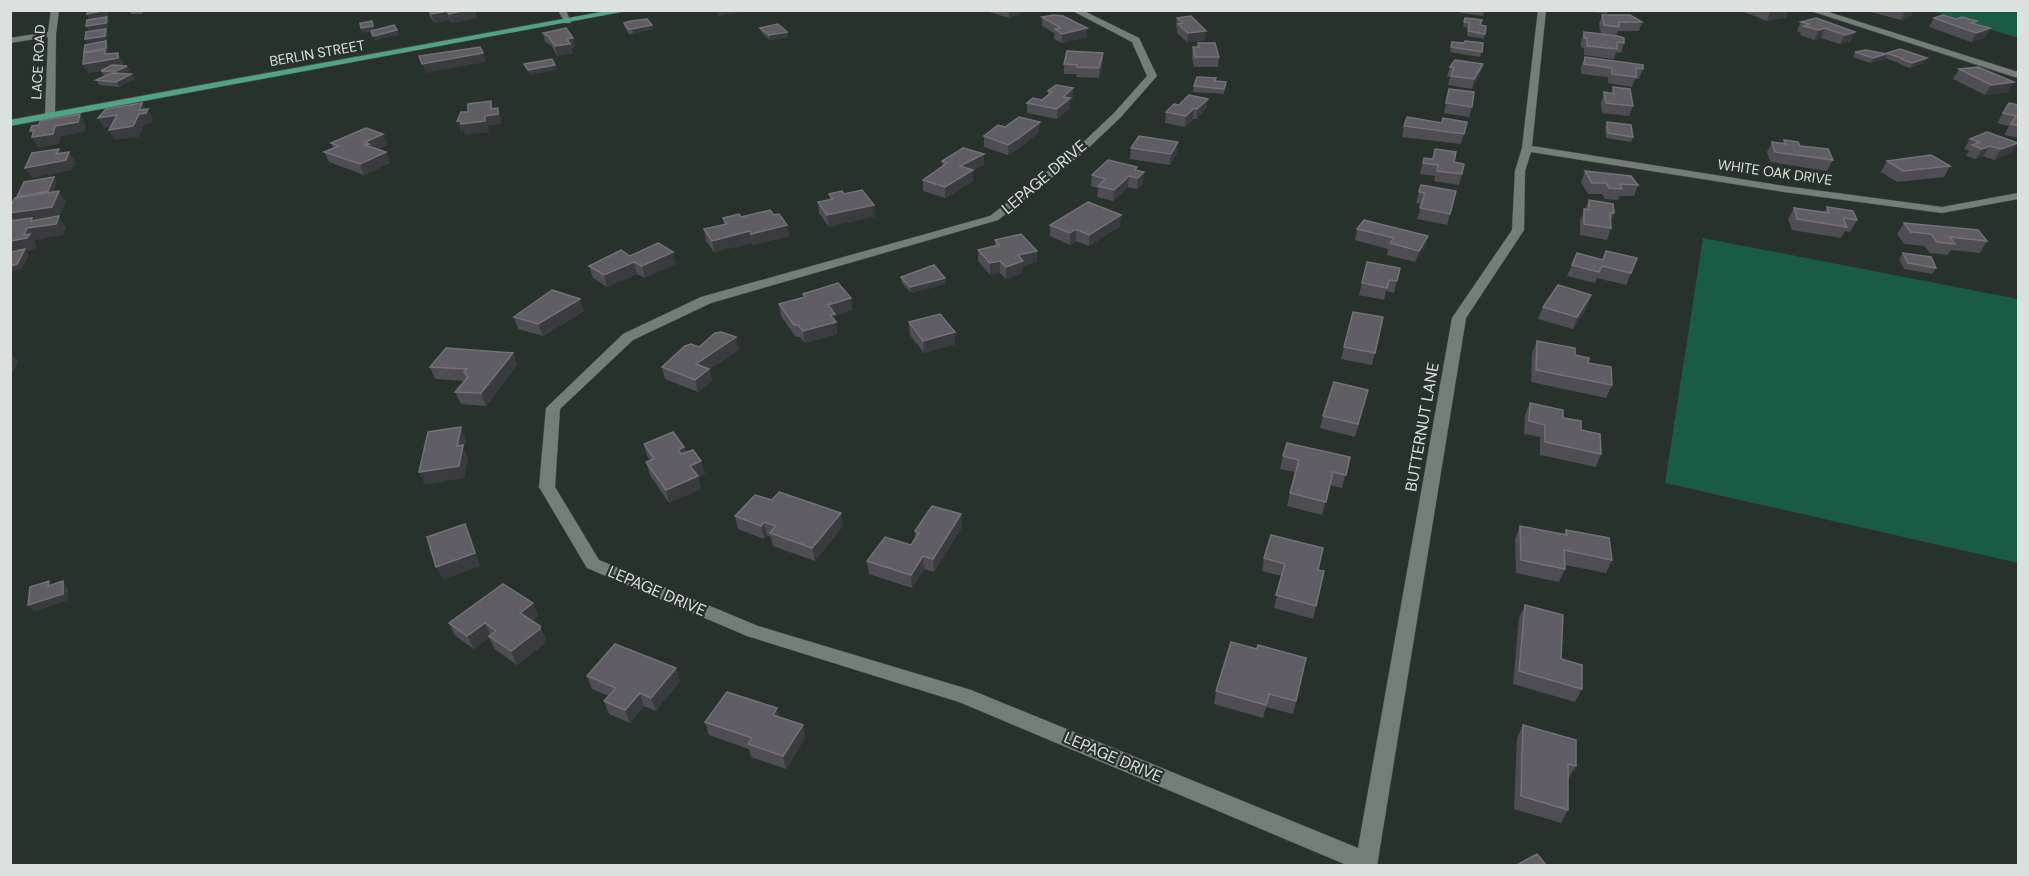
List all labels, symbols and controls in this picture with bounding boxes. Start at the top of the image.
street label: LACE ROAD [27,24,49,100]
street label: BERLIN STREET [268,36,366,70]
street label: LEPAGE DRIVE [997,135,1091,219]
street label: WHITE OAK DRIVE [1716,155,1834,189]
street label: BUTTERNUT LANE [1400,361,1444,493]
street label: LEPAGE DRIVE [605,561,709,621]
street label: LEPAGE DRIVE [1061,727,1165,787]

